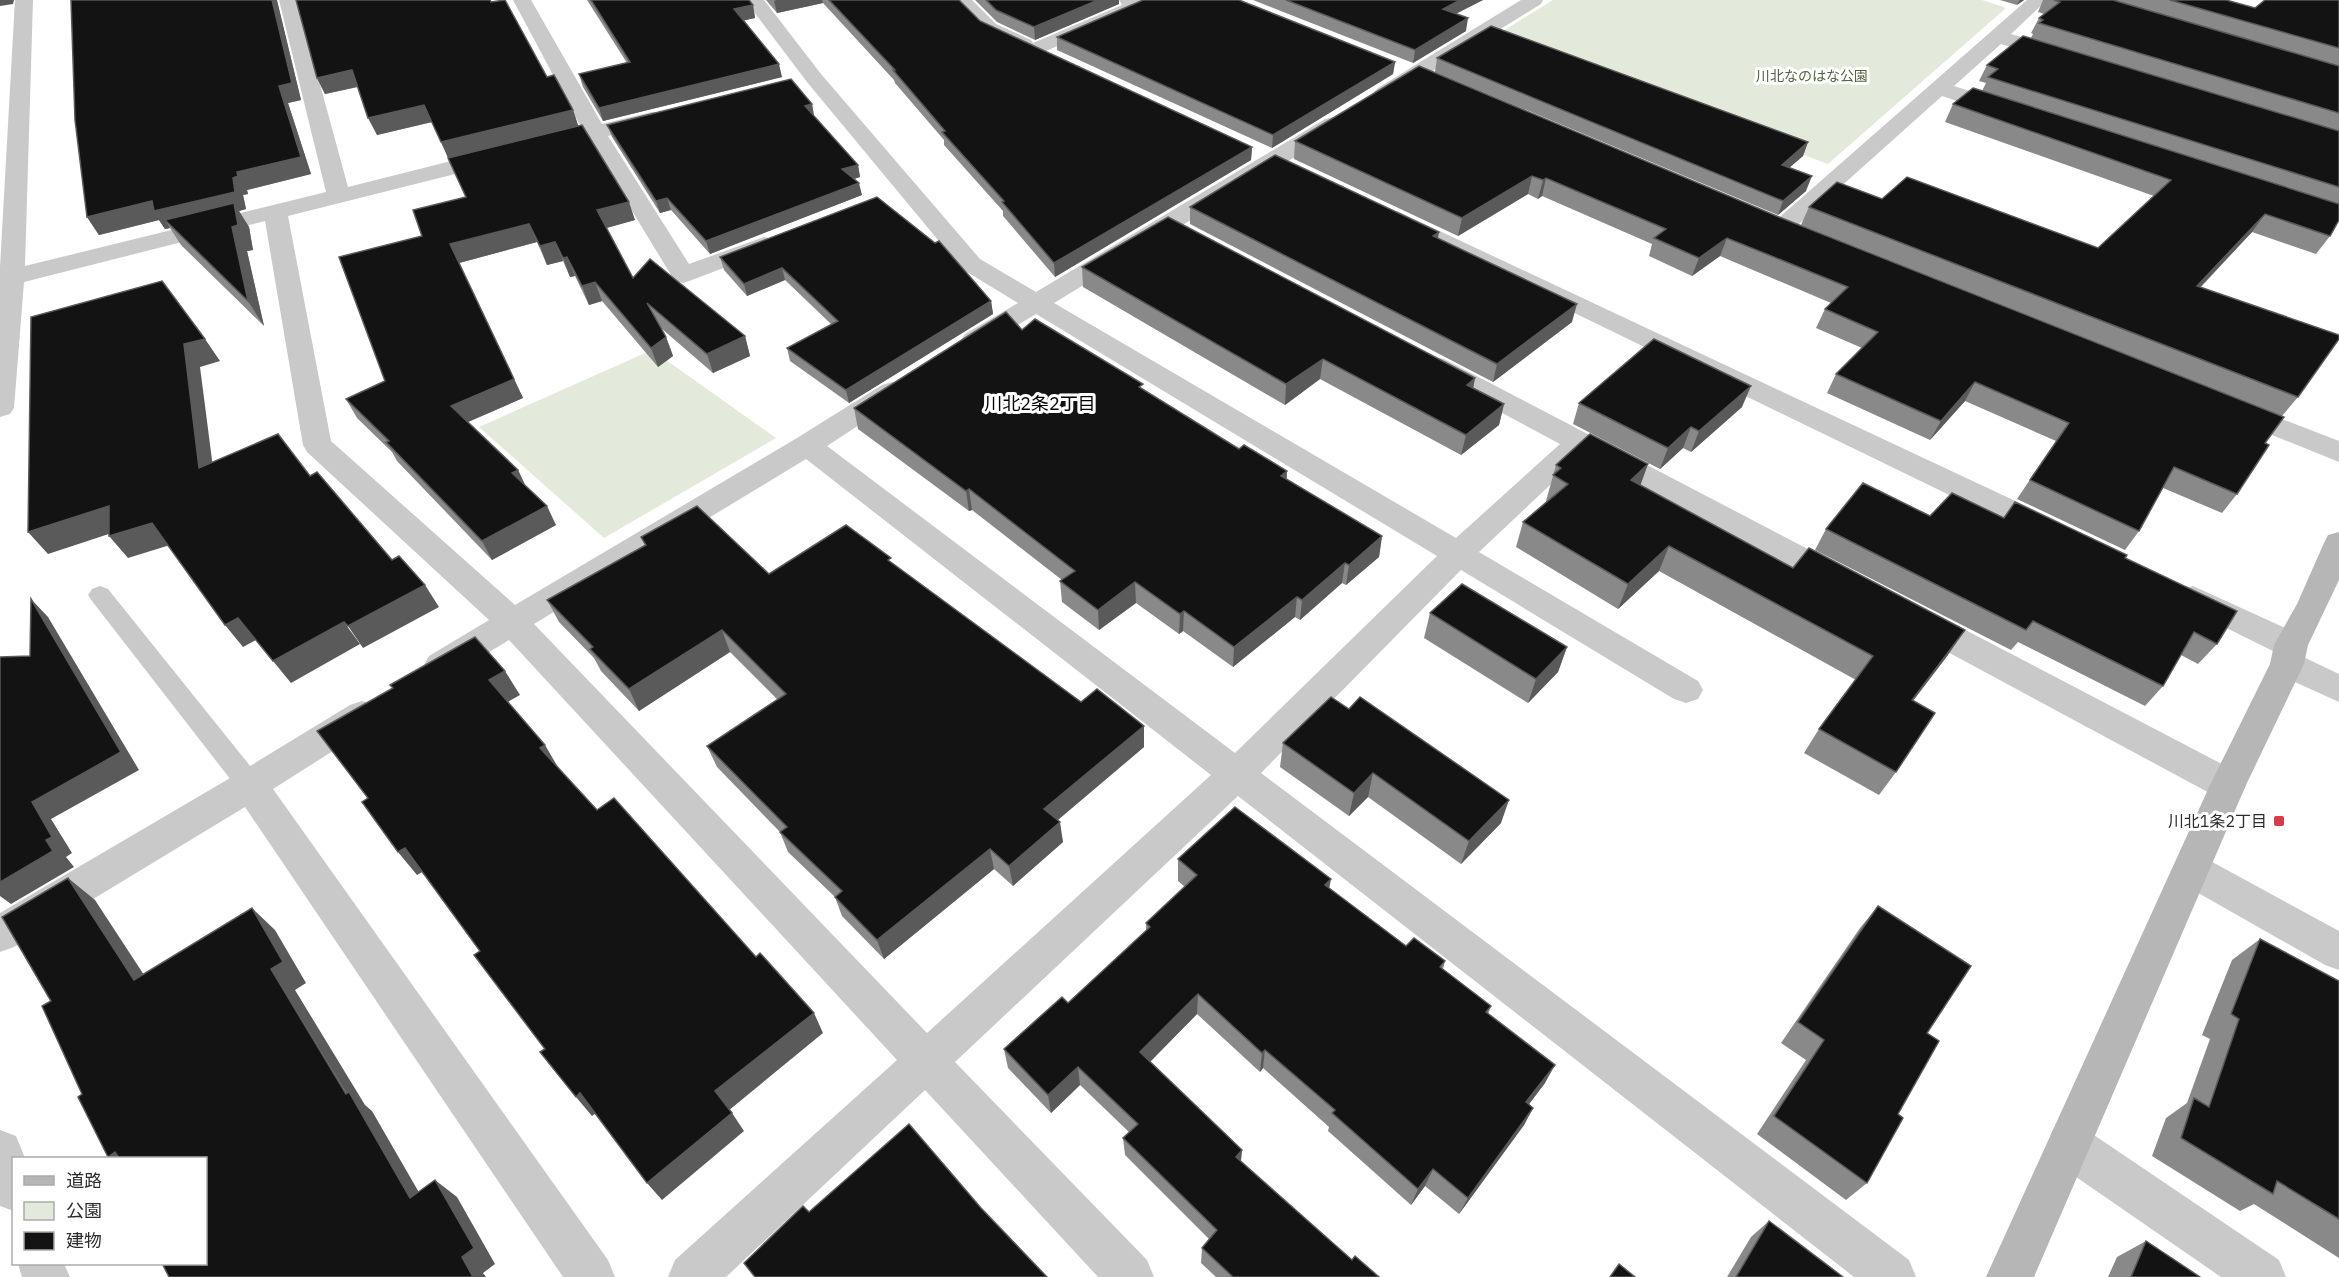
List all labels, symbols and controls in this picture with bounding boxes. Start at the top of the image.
park label: 川北なのはな公園 [1756,67,1868,85]
district label: 川北2条2丁目 [984,392,1096,415]
place label: 川北1条2丁目 [2168,811,2267,831]
marker: 川北1条2丁目 [2272,814,2286,828]
legend [12,1157,207,1265]
text: 道路 [66,1169,102,1192]
text: 公園 [66,1199,102,1222]
text: 建物 [66,1229,102,1252]

